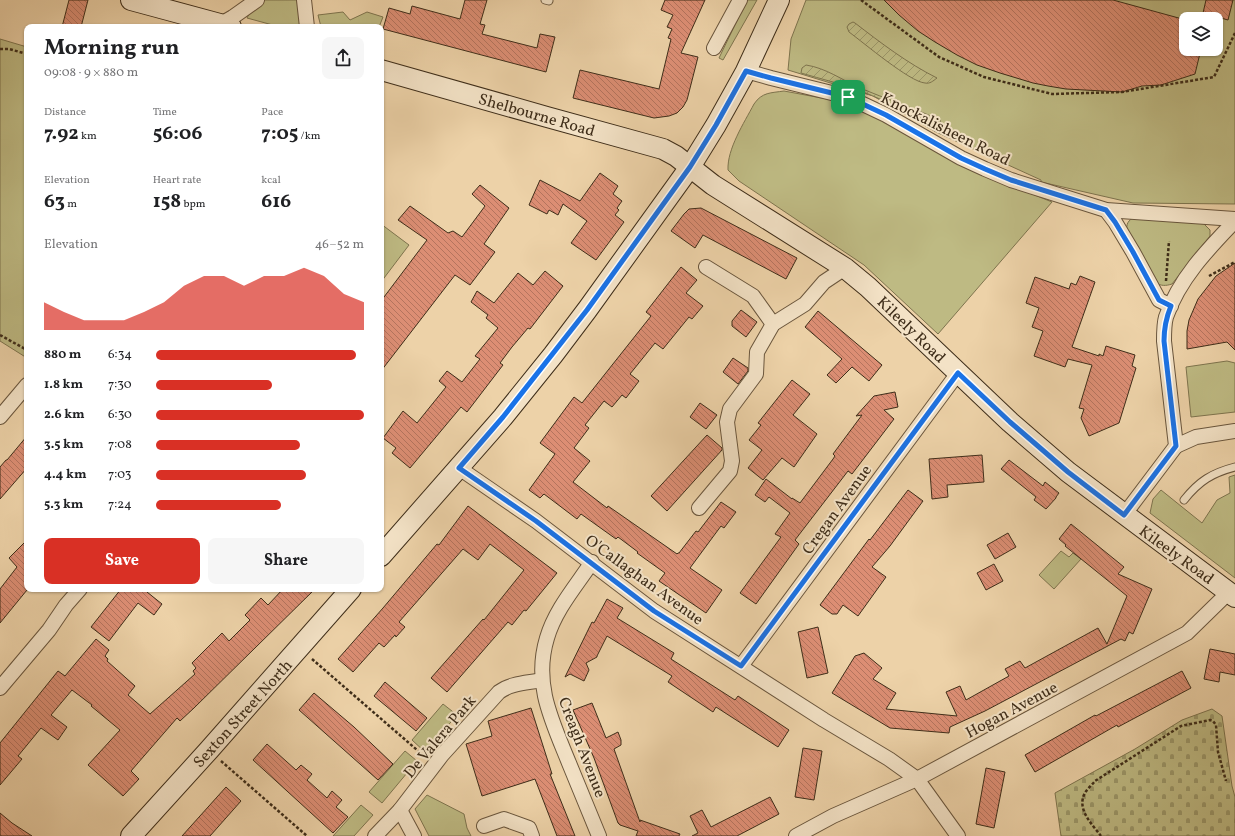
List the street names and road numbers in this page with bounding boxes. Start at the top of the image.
street label: Knockalisheen Road [877,88,1014,172]
street label: Shelbourne Road [476,89,597,143]
street label: Kileely Road [871,292,950,369]
street label: Cregan Avenue [798,461,878,560]
street label: Kileely Road [1134,521,1218,590]
street label: O'Callaghan Avenue [580,530,707,631]
street label: Sexton Street North [189,655,298,773]
street label: Hogan Avenue [962,677,1062,744]
street label: De Valera Park [399,691,482,784]
street label: Creagh Avenue [552,694,610,801]

